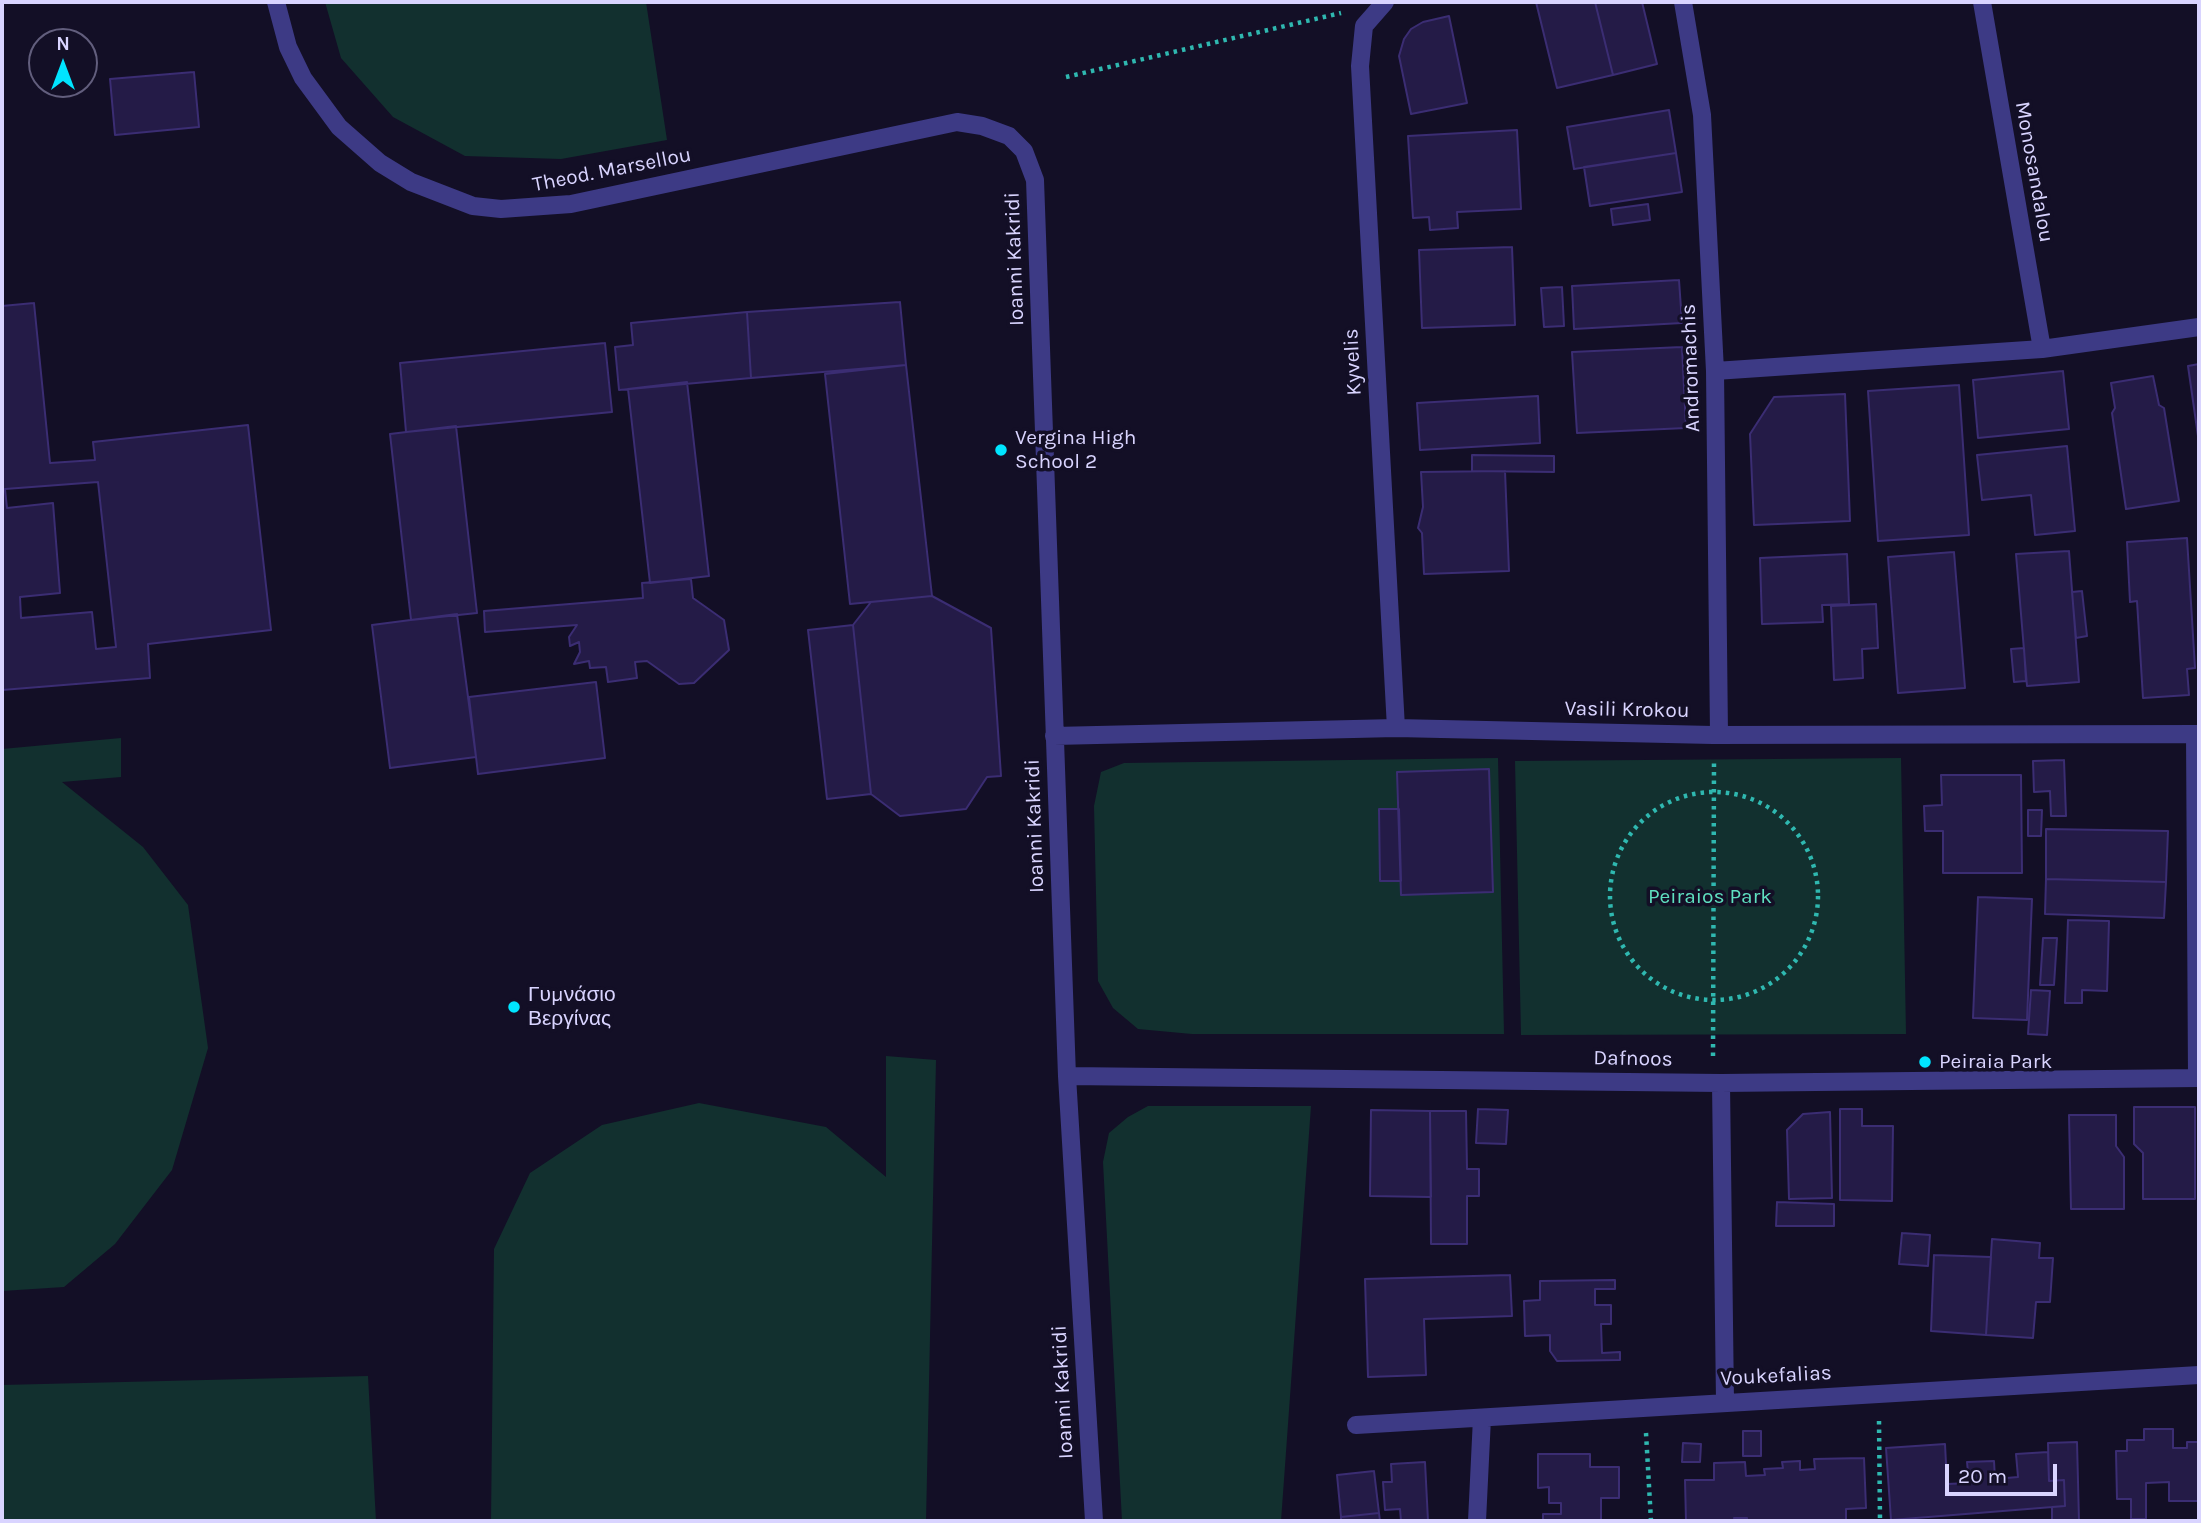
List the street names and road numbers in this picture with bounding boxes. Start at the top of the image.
street label: Monosandalou [2009,100,2059,244]
street label: Theod. Marsellou [530,142,694,198]
street label: Ioanni Kakridi [1000,191,1030,327]
street label: Andromachis [1676,303,1706,433]
street label: Kyvelis [1339,328,1367,396]
street label: Vasili Krokou [1564,696,1690,724]
street label: Ioanni Kakridi [1020,758,1050,894]
street label: Dafnoos [1593,1046,1673,1072]
street label: Ioanni Kakridi [1047,1324,1079,1460]
street label: Voukefalias [1720,1361,1832,1391]

